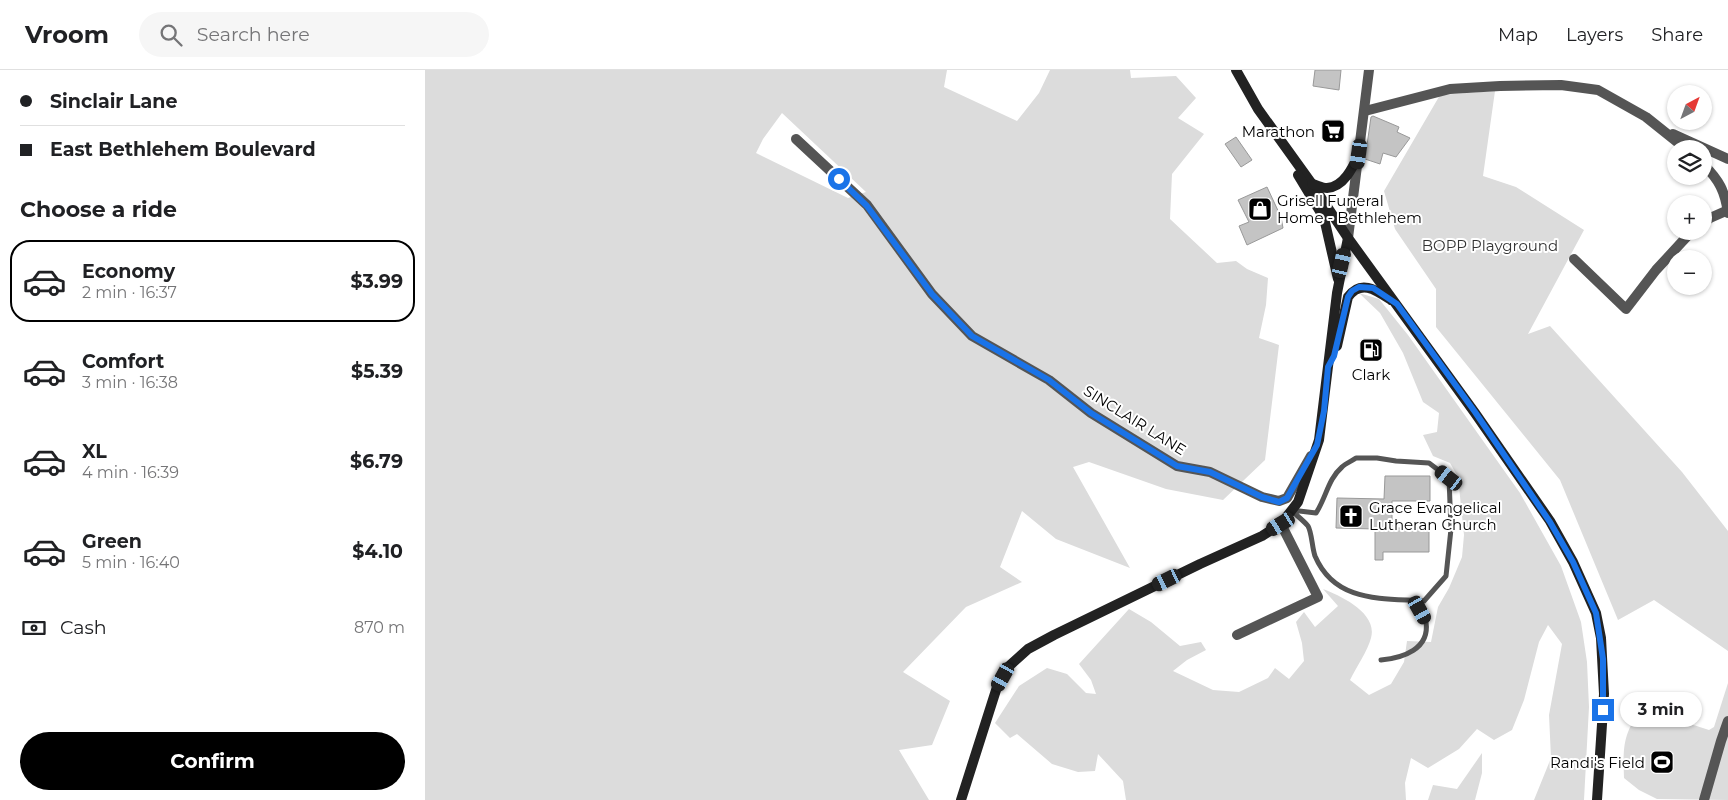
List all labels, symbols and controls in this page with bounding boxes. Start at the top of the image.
search box [139,12,489,57]
text: Vroom [25,20,109,49]
icon: search [157,21,185,49]
text: Search here [197,23,310,46]
text: Map [1498,24,1538,46]
text: Layers [1566,24,1623,46]
text: Share [1651,24,1703,46]
north arrow [1667,85,1713,130]
map controls [1667,85,1712,295]
text: Sinclair Lane [50,90,177,113]
supermarket icon: Marathon [1320,118,1346,144]
place label: Marathon [1242,122,1315,141]
text: East Bethlehem Boulevard [50,138,316,161]
car [1349,138,1368,170]
button: layers [1667,140,1712,185]
route start [828,168,850,190]
place label: Grisell Funeral Home - Bethlehem [1277,191,1422,227]
button: + [1667,195,1712,240]
text: Choose a ride [20,196,177,223]
shop icon: Grisell Funeral Home - Bethlehem [1247,196,1273,222]
park label: BOPP Playground [1422,236,1558,255]
car [1331,247,1352,279]
button: − [1667,250,1712,295]
icon: car [22,259,67,304]
text: Economy [82,260,175,283]
text: $3.99 [351,270,403,293]
text: 2 min · 16:37 [82,283,177,302]
fuel station icon: Clark [1358,337,1384,363]
icon: car [22,349,67,394]
text: Comfort [82,350,164,373]
text: $5.39 [351,360,403,383]
place label: Clark [1352,365,1390,384]
text: 3 min · 16:38 [82,373,178,392]
street label: SINCLAIR LANE [1080,381,1190,459]
icon: car [22,439,67,484]
text: XL [82,440,107,463]
text: $6.79 [350,450,403,473]
text: 4 min · 16:39 [82,463,179,482]
car [1432,463,1465,493]
place label: Grace Evangelical Lutheran Church [1369,498,1502,534]
church icon: Grace Evangelical Lutheran Church [1338,503,1364,529]
car [1264,510,1297,538]
icon: car [22,529,67,574]
text: Green [82,530,142,553]
text: $4.10 [352,540,403,563]
text: 5 min · 16:40 [82,553,180,572]
car [1150,567,1183,593]
car [1406,593,1433,627]
icon: cash [20,614,48,642]
text: Cash [60,616,107,639]
text: 870 m [354,618,405,637]
car [989,660,1016,694]
callout: 3 min [1621,692,1703,728]
route end [1592,699,1614,721]
text: 3 min [1638,700,1684,719]
button: Confirm [20,732,405,790]
sports icon: Randi's Field [1649,749,1675,775]
place label: Randi's Field [1550,753,1645,772]

